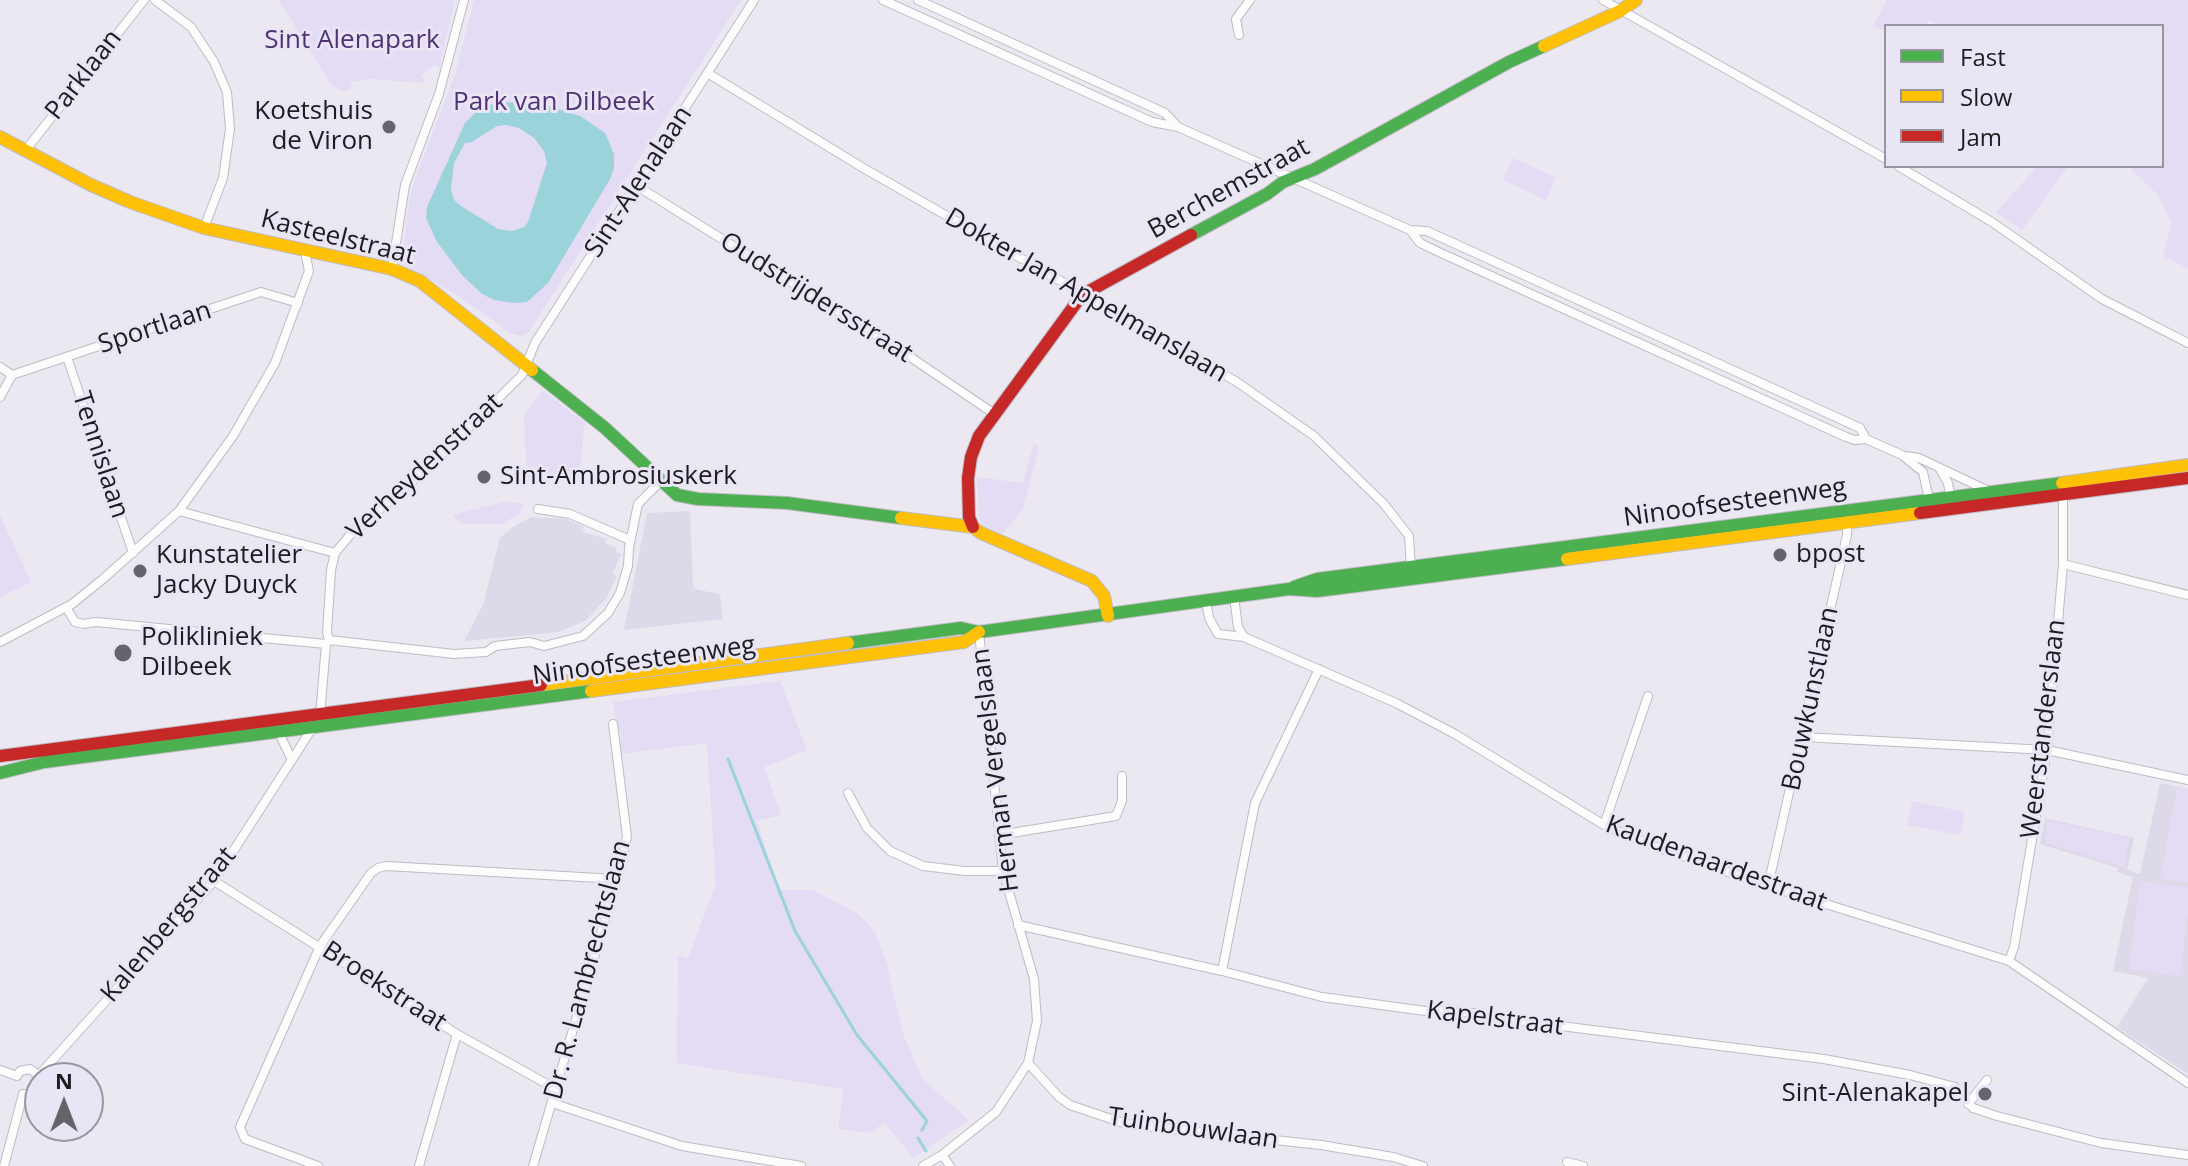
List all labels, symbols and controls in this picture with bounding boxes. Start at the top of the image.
street label: Parklaan [39,24,129,126]
legend [1884,24,2164,168]
park label: Sint Alenapark [264,25,440,57]
text: Fast [1960,40,2006,73]
text: Slow [1960,80,2012,113]
park label: Park van Dilbeek [453,87,655,119]
place label: Koetshuis de Viron [254,96,373,158]
street label: Sint-Alenalaan [579,101,699,263]
marker: Koetshuis de Viron [380,118,398,136]
text: Jam [1960,120,2002,153]
street label: Berchemstraat [1143,132,1315,246]
street label: Dokter Jan Appelmanslaan [939,202,1233,390]
street label: Kasteelstraat [257,204,419,272]
street label: Oudstrijdersstraat [714,226,918,370]
street label: Sportlaan [94,295,216,361]
street label: Verheydenstraat [341,387,509,547]
street label: Tennislaan [65,388,135,522]
place label: Sint-Ambrosiuskerk [500,461,737,493]
marker: Sint-Ambrosiuskerk [475,468,493,486]
street label: Ninoofsesteenweg [1622,472,1848,534]
place label: bpost [1796,539,1865,571]
place label: Kunstatelier Jacky Duyck [156,540,302,602]
marker: bpost [1771,546,1789,564]
marker: Kunstatelier Jacky Duyck [131,562,149,580]
street label: Bouwkunstlaan [1776,604,1846,794]
street label: Weerstanderslaan [2015,618,2073,840]
place label: Polikliniek Dilbeek [141,622,263,684]
street label: Ninoofsesteenweg [531,630,757,692]
marker: Polikliniek Dilbeek [112,642,134,664]
street label: Herman Vergelslaan [966,646,1026,894]
street label: Kaudenaardestraat [1601,809,1831,919]
street label: Dr. R. Lambrechtslaan [538,837,638,1103]
street label: Kalenbergstraat [95,841,243,1009]
street label: Broekstraat [316,935,452,1039]
street label: Kapelstraat [1425,995,1565,1043]
north arrow [24,1062,104,1142]
text: N [55,1065,73,1095]
place label: Sint-Alenakapel [1781,1078,1969,1110]
marker: Sint-Alenakapel [1976,1085,1994,1103]
street label: Tuinbouwlaan [1106,1102,1280,1156]

